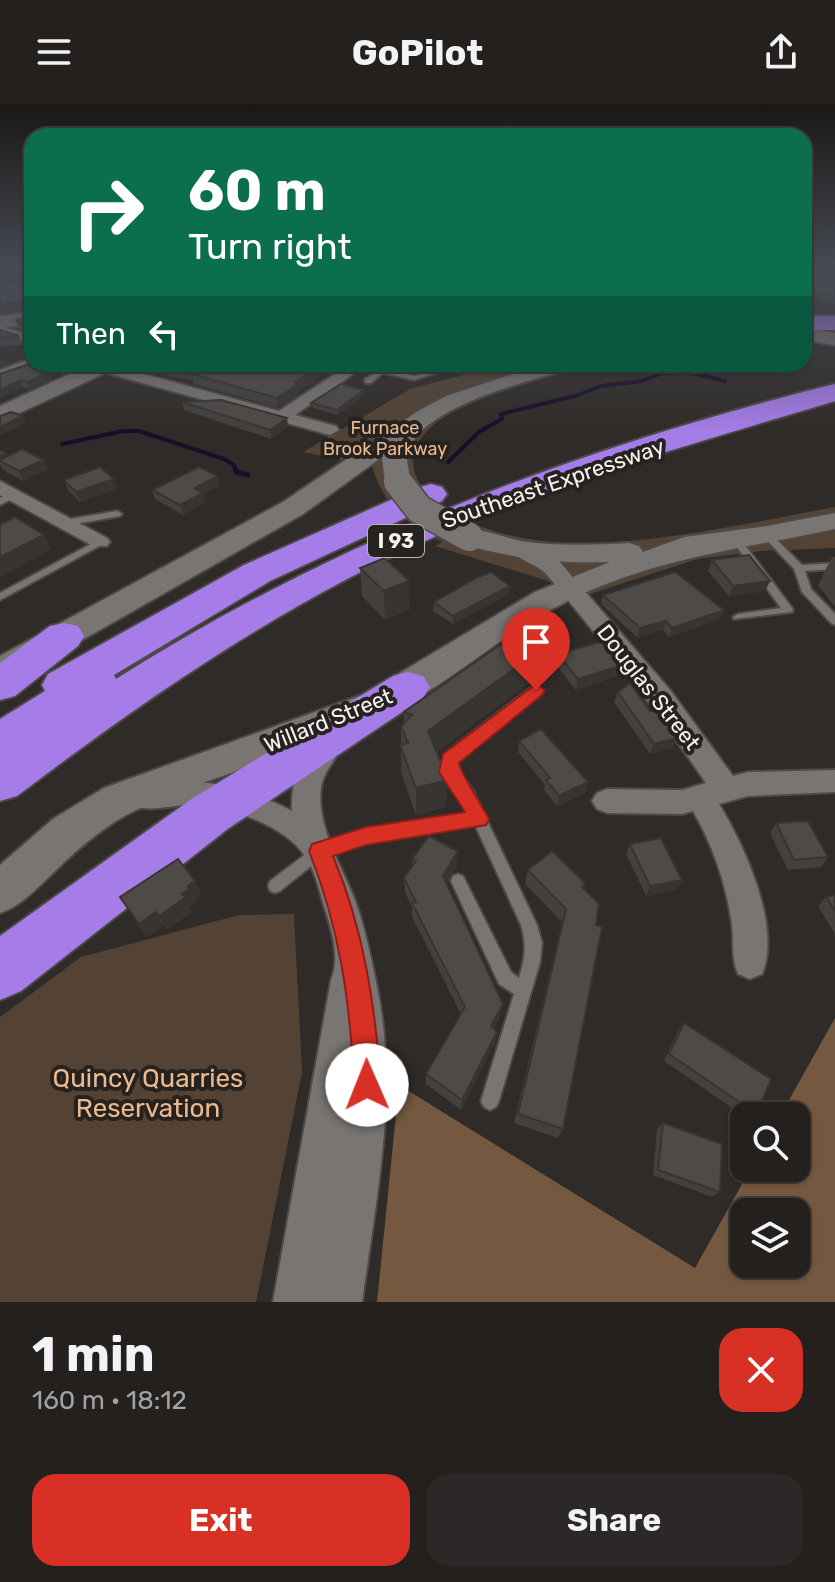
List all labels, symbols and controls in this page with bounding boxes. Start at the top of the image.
icon: menu [32,30,76,74]
icon: share [759,30,803,74]
text: GoPilot [352,31,483,74]
text: 60 m [188,158,326,224]
icon: right [56,160,160,264]
text: Turn right [188,225,352,268]
icon: left [142,312,186,356]
text: Then [56,316,126,352]
park label: Furnace Brook Parkway [323,417,447,460]
street label: Southeast Expressway [438,433,668,534]
road number: I 93 [368,525,424,557]
pin [502,608,570,690]
street label: Douglas Street [591,619,706,756]
icon: arrive [514,620,558,664]
street label: Willard Street [260,682,397,758]
position arrow [325,1043,409,1127]
park label: Quincy Quarries Reservation [53,1063,243,1124]
map controls [730,1102,810,1278]
button: search [730,1102,810,1182]
button: layers [730,1198,810,1278]
text: 1 min [32,1326,155,1383]
button: close [719,1328,803,1412]
text: 160 m · 18:12 [32,1385,187,1416]
button: Exit [32,1474,410,1566]
button: Share [426,1474,803,1566]

